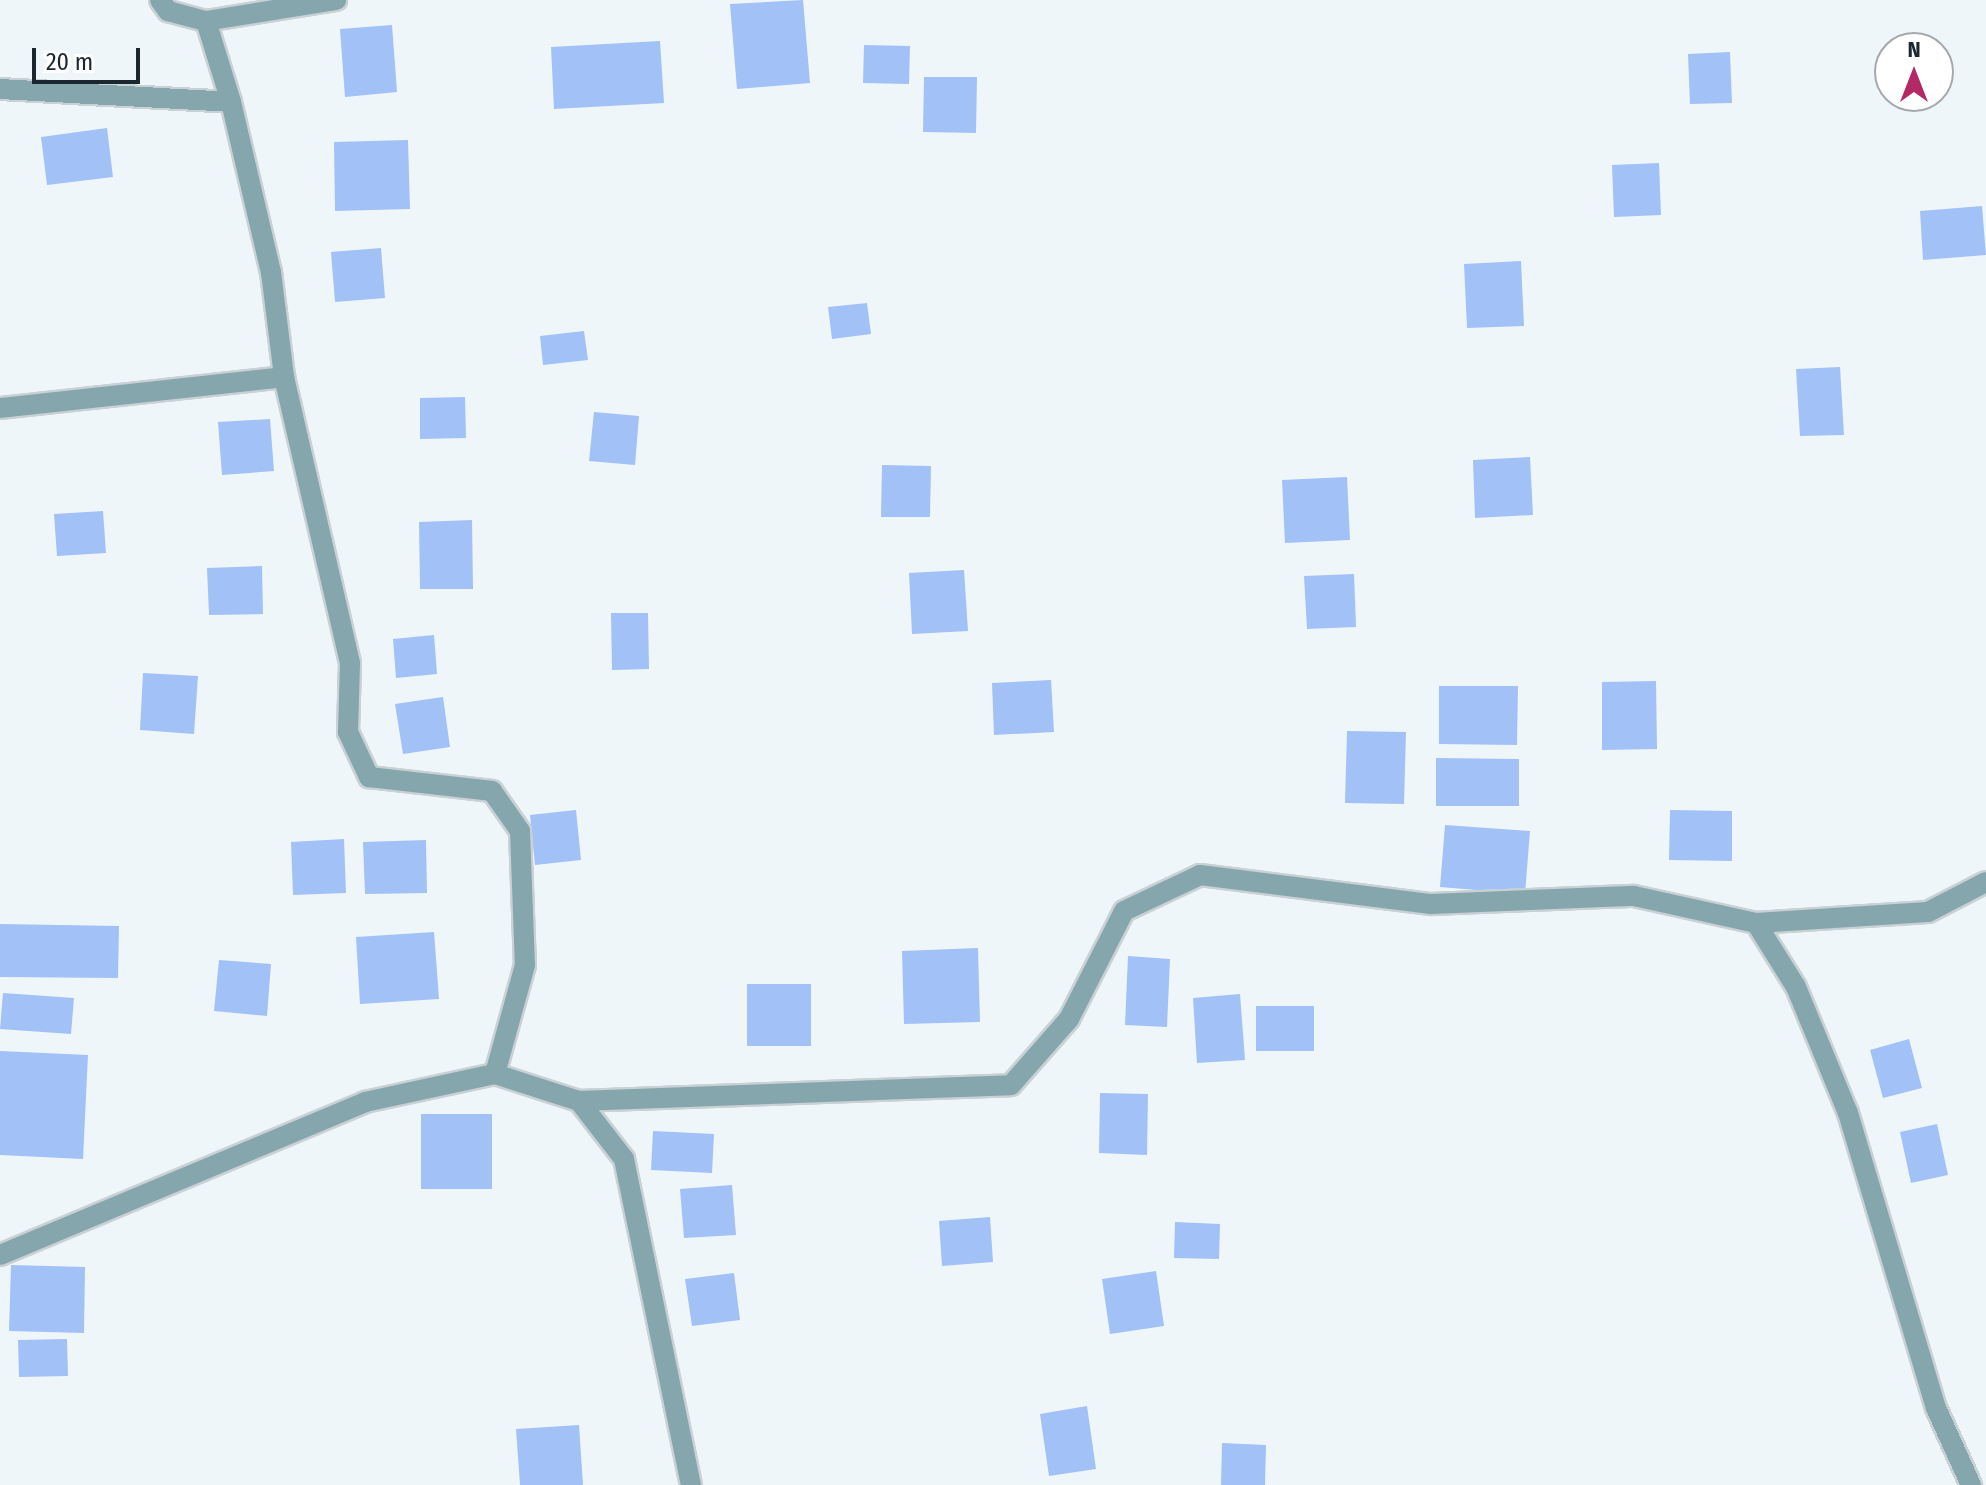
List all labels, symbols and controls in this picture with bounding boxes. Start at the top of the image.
scale bar [36,32,144,82]
north arrow [1874,32,1954,112]
text: N [1907,36,1921,63]
text: 20 m [46,48,93,76]

